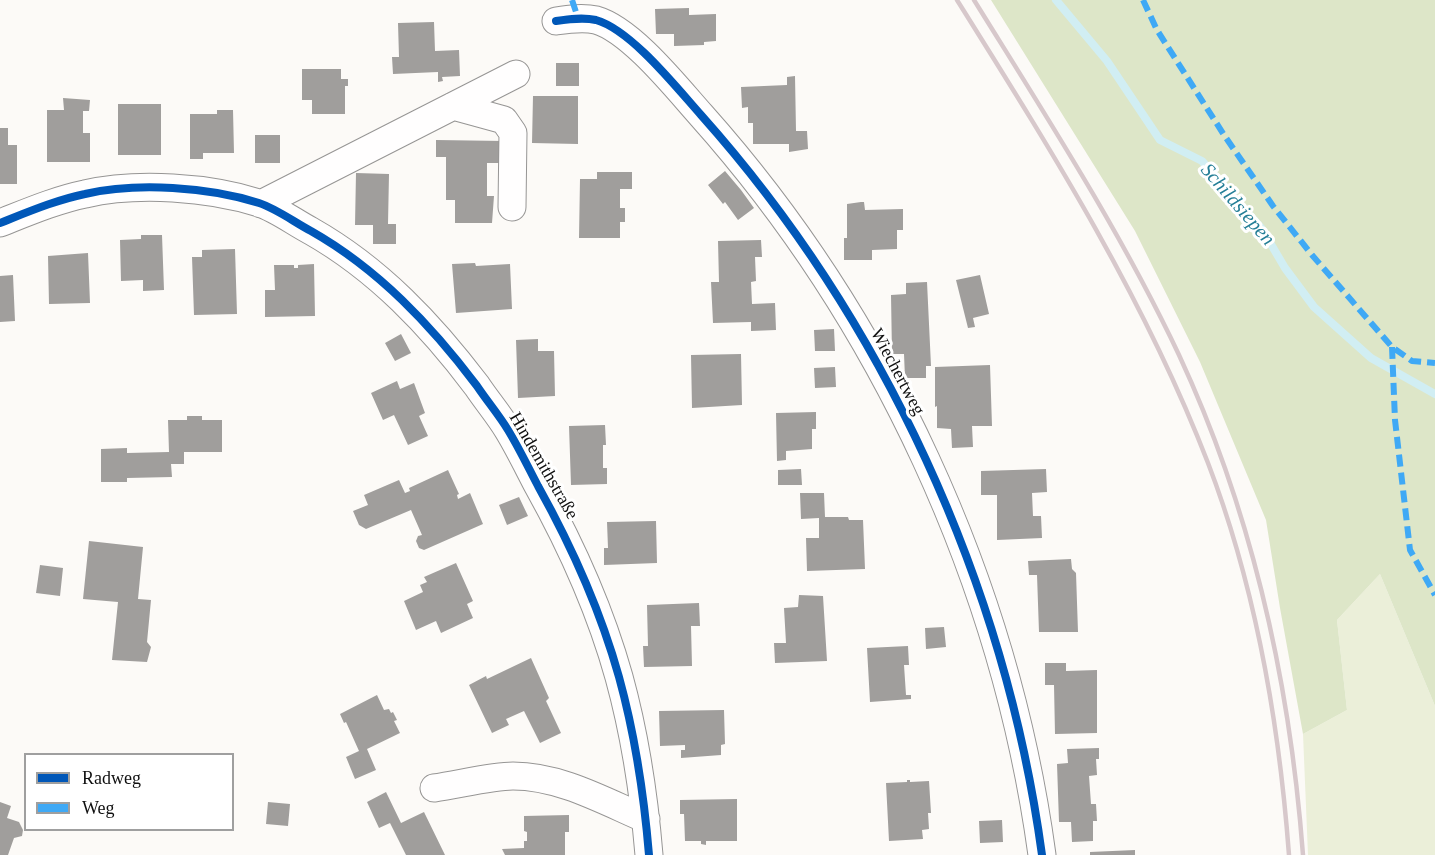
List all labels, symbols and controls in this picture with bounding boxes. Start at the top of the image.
water label: Schildsiepen [1195,159,1279,251]
street label: Wiechertweg [865,325,929,419]
street label: Hindemithstraße [504,409,582,523]
legend [24,753,234,831]
text: Radweg [82,768,141,788]
text: Weg [82,798,115,818]

